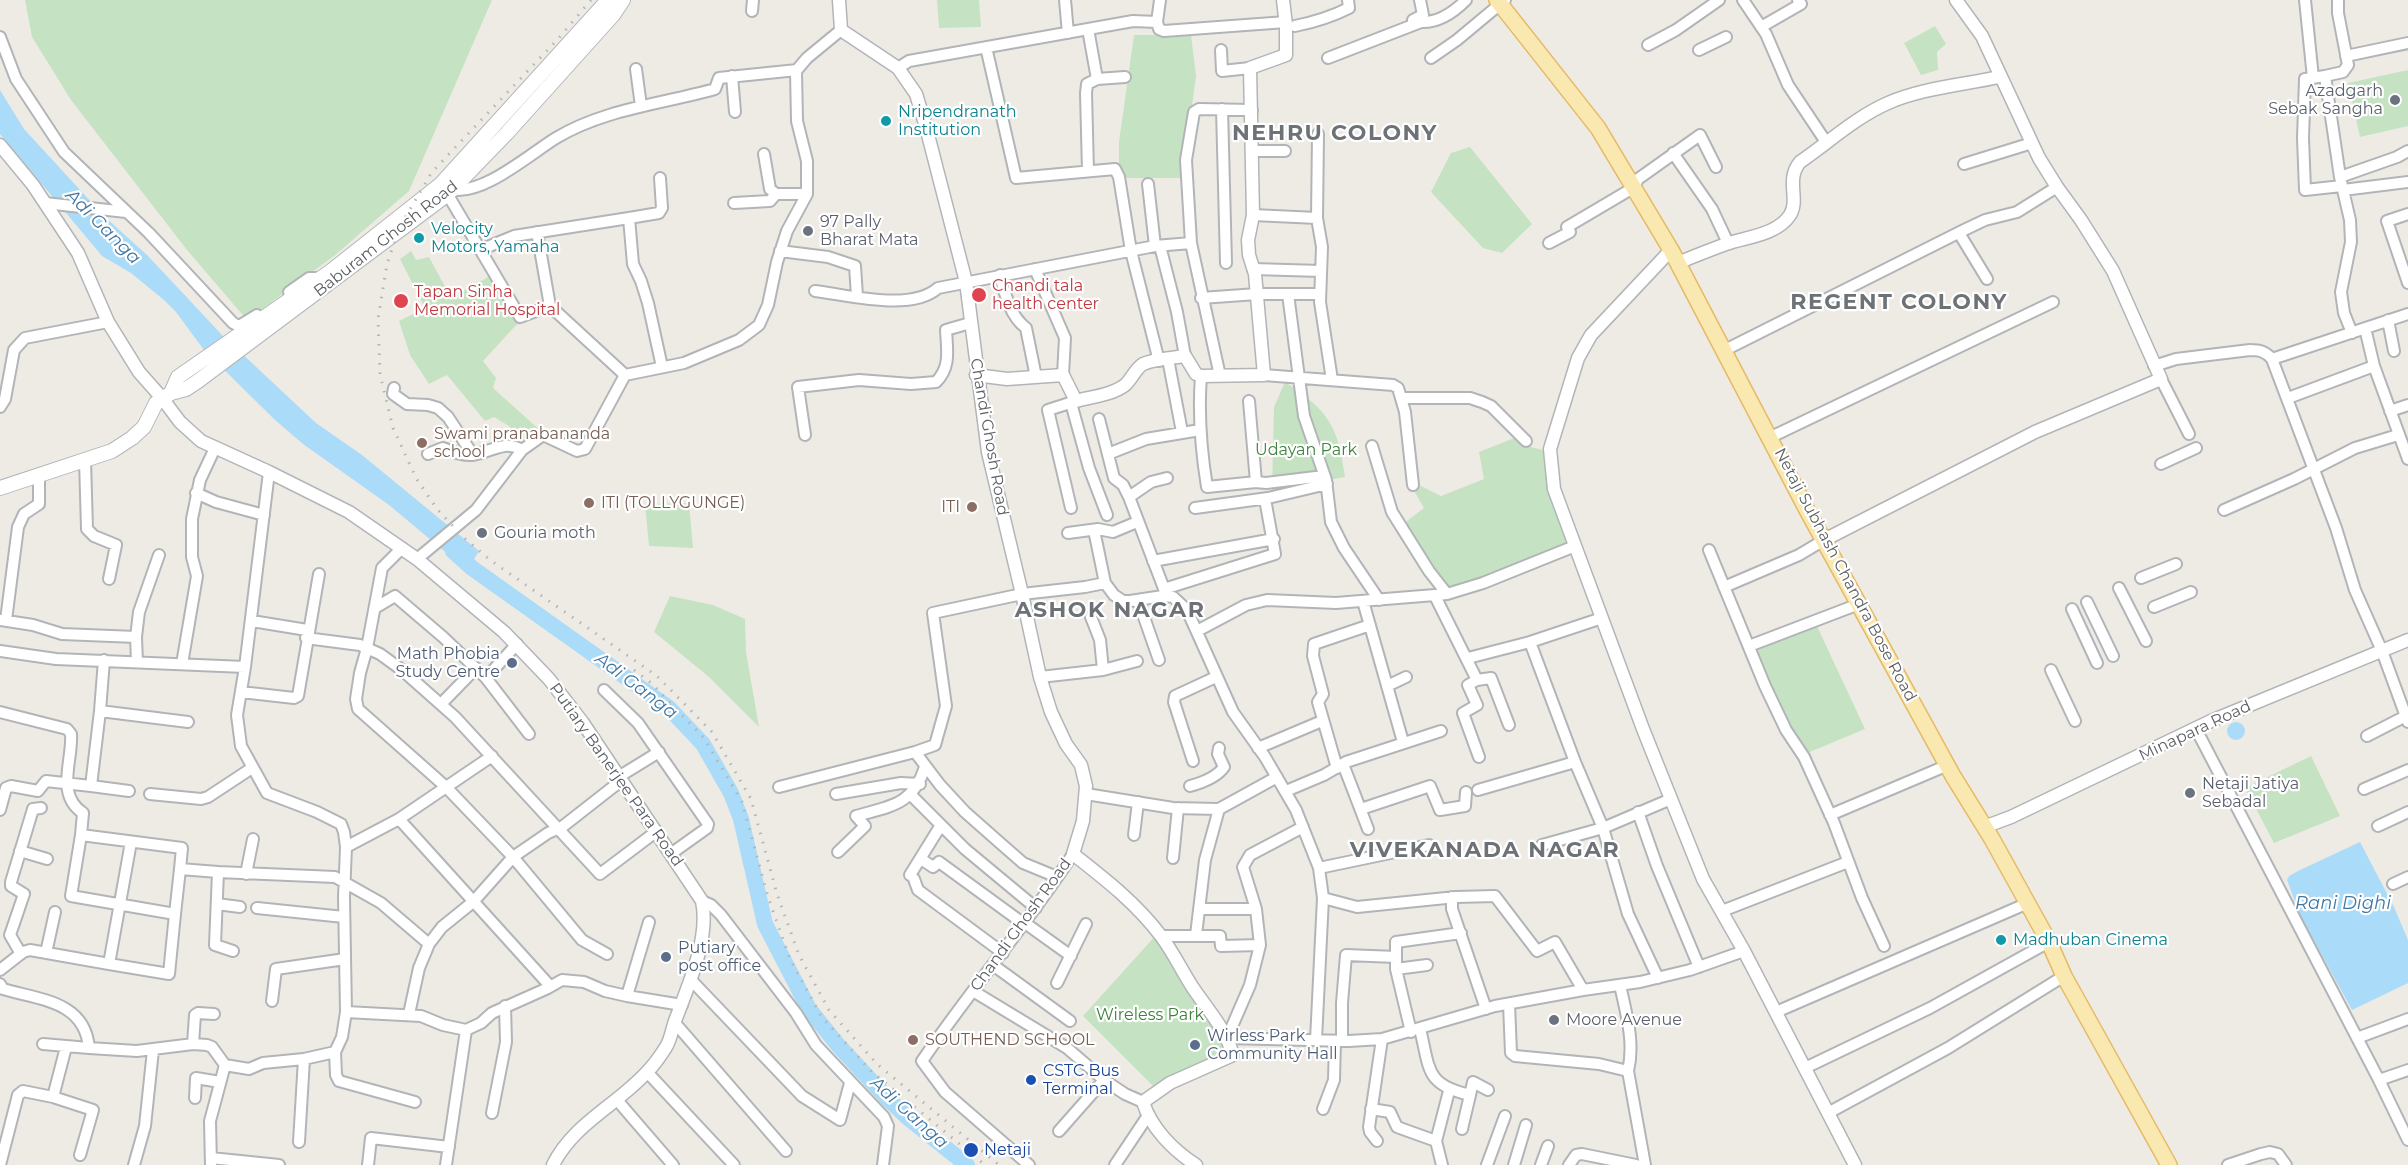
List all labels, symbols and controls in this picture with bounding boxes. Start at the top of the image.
place label: Azadgarh Sebak Sangha [2268,81,2383,119]
marker: Azadgarh Sebak Sangha [2388,93,2402,107]
place label: Nripendranath Institution [898,102,1017,140]
marker: Nripendranath Institution [879,114,893,128]
district label: NEHRU COLONY [1232,121,1438,147]
street label: Baburam Ghosh Road [310,177,462,301]
water label: Adi Ganga [61,185,145,269]
place label: 97 Pally Bharat Mata [820,212,919,250]
place label: Velocity Motors, Yamaha [431,219,560,257]
marker: 97 Pally Bharat Mata [801,224,815,238]
marker: Velocity Motors, Yamaha [412,231,426,245]
place label: Chandi tala health center [992,276,1099,314]
place label: Tapan Sinha Memorial Hospital [414,282,560,320]
marker: Chandi tala health center [970,286,988,304]
district label: REGENT COLONY [1790,290,2008,316]
marker: Tapan Sinha Memorial Hospital [392,292,410,310]
street label: Chandi Ghosh Road [966,357,1012,517]
place label: Swami pranabananda school [434,424,610,462]
marker: Swami pranabananda school [415,436,429,450]
park label: Udayan Park [1255,440,1357,460]
street label: Netaji Subhash Chandra Bose Road [1770,445,1920,705]
place label: ITI (TOLLYGUNGE) [601,493,745,513]
marker: ITI (TOLLYGUNGE) [582,496,596,510]
place label: ITI [941,497,960,517]
marker: ITI [965,500,979,514]
place label: Gouria moth [494,523,596,543]
marker: Gouria moth [475,526,489,540]
district label: ASHOK NAGAR [1015,598,1205,624]
place label: Math Phobia Study Centre [395,644,500,682]
water label: Adi Ganga [591,648,681,724]
marker: Math Phobia Study Centre [505,656,519,670]
street label: Putiary Banerjee Para Road [545,679,687,871]
street label: Minapara Road [2136,697,2254,765]
place label: Netaji Jatiya Sebadal [2202,774,2299,812]
marker: Netaji Jatiya Sebadal [2183,786,2197,800]
district label: VIVEKANADA NAGAR [1350,838,1620,864]
street label: Chandi Ghosh Road [966,855,1076,995]
water label: Rani Dighi [2295,893,2391,915]
place label: Madhuban Cinema [2013,930,2168,950]
marker: Madhuban Cinema [1994,933,2008,947]
place label: Putiary post office [678,938,761,976]
marker: Putiary post office [659,950,673,964]
park label: Wireless Park [1096,1005,1204,1025]
place label: Moore Avenue [1566,1010,1682,1030]
marker: Moore Avenue [1547,1013,1561,1027]
place label: Wirless Park Community Hall [1207,1026,1338,1064]
place label: SOUTHEND SCHOOL [925,1030,1094,1050]
marker: SOUTHEND SCHOOL [906,1033,920,1047]
marker: Wirless Park Community Hall [1188,1038,1202,1052]
place label: CSTC Bus Terminal [1043,1061,1119,1099]
water label: Adi Ganga [866,1072,952,1154]
marker: CSTC Bus Terminal [1024,1073,1038,1087]
place label: Netaji [984,1140,1031,1160]
marker: Netaji [962,1141,980,1159]

